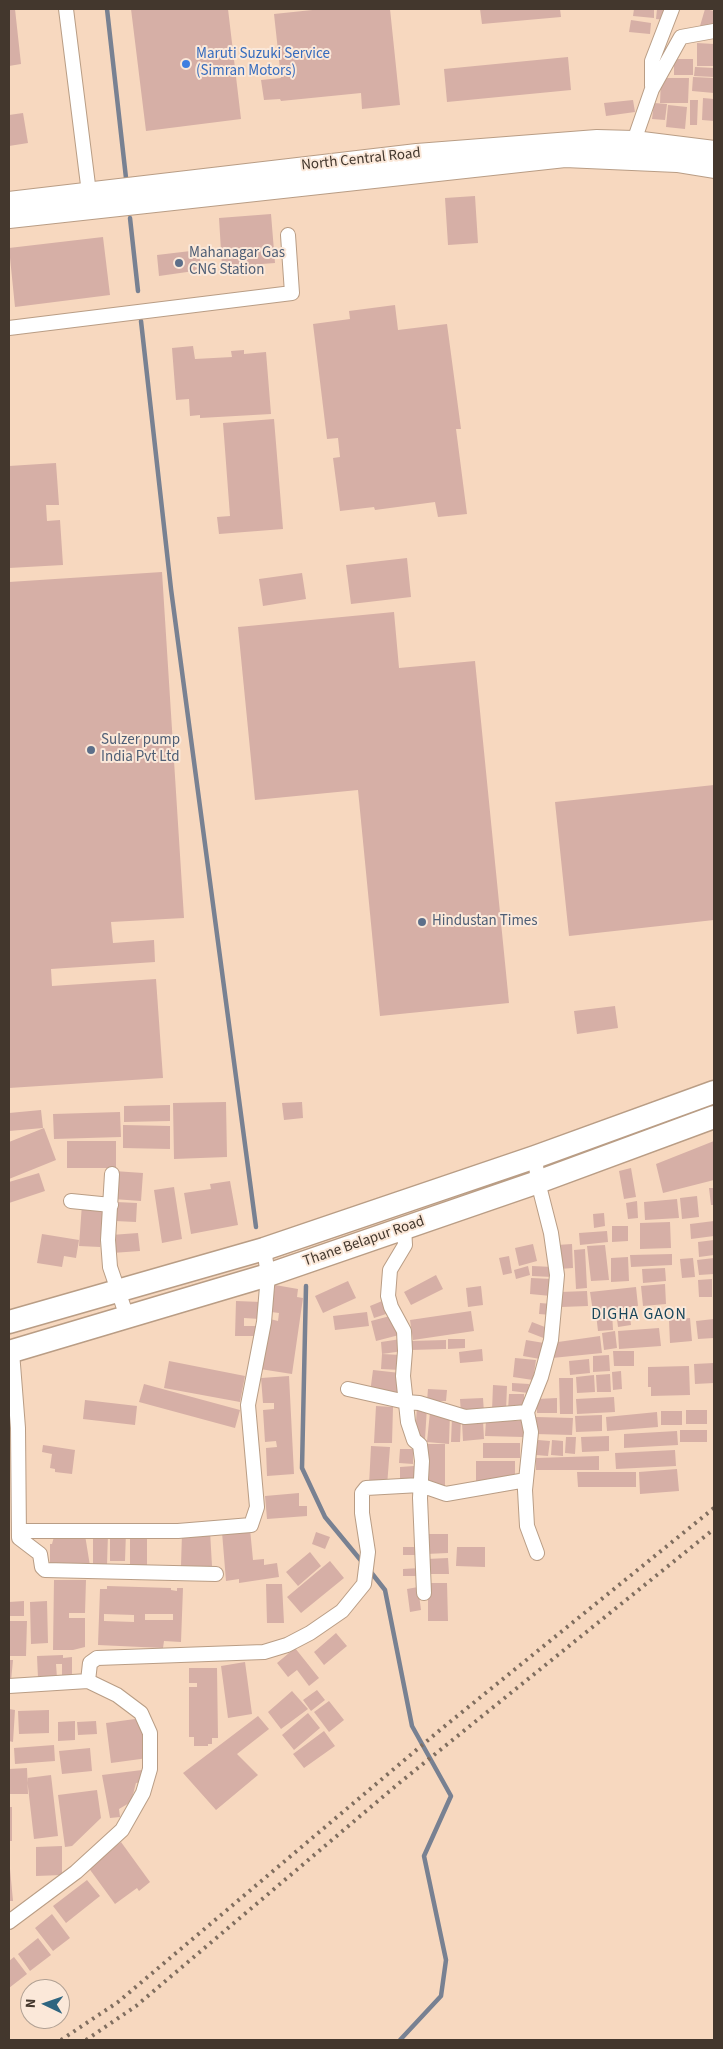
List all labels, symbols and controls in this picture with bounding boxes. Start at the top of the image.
place label: Maruti Suzuki Service (Simran Motors) [196,46,330,81]
marker: Maruti Suzuki Service (Simran Motors) [180,58,192,70]
street label: North Central Road [300,145,422,175]
place label: Mahanagar Gas CNG Station [189,245,285,280]
marker: Mahanagar Gas CNG Station [173,257,185,269]
place label: Sulzer pump India Pvt Ltd [101,732,180,767]
marker: Sulzer pump India Pvt Ltd [85,744,97,756]
place label: Hindustan Times [432,913,538,931]
marker: Hindustan Times [416,916,428,928]
street label: Thane Belapur Road [301,1213,427,1271]
district label: DIGHA GAON [590,1305,688,1325]
north arrow [20,1979,70,2029]
text: N [21,1998,41,2008]

